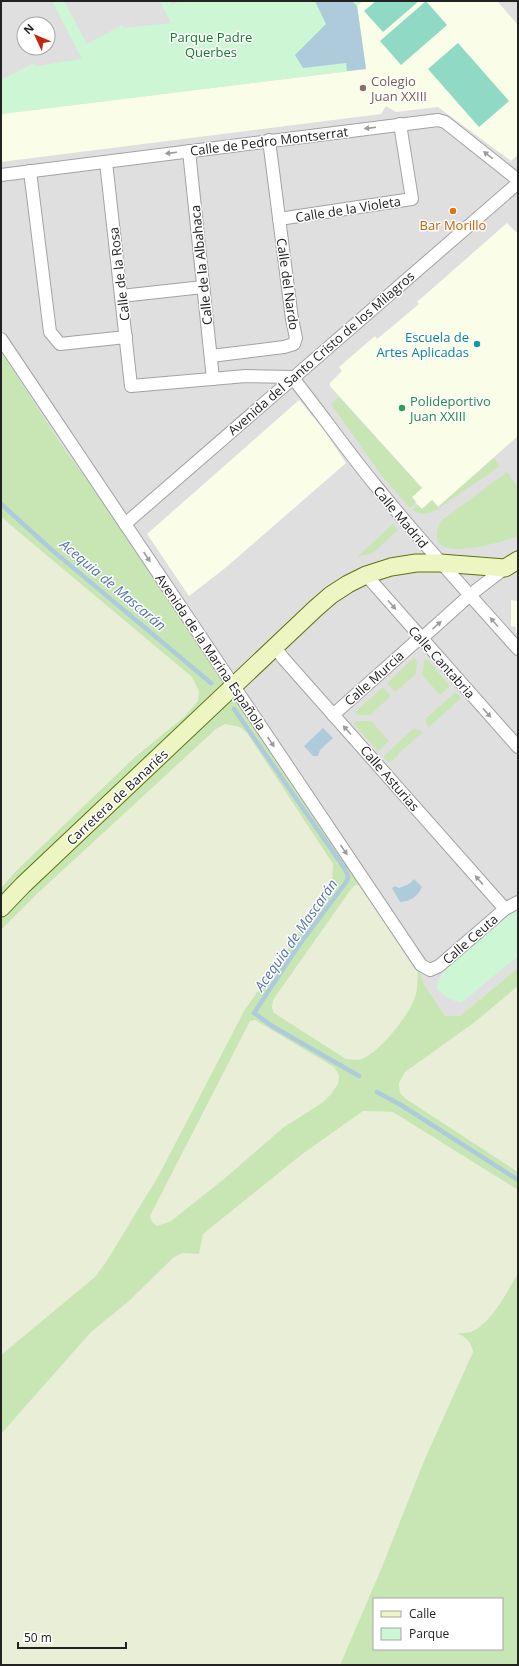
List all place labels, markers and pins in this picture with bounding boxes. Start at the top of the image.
place label: Colegio Juan XXIII [369,72,427,105]
marker: Colegio Juan XXIII [358,83,368,93]
marker: Bar Morillo [448,206,458,216]
place label: Bar Morillo [420,216,487,234]
place label: Escuela de Artes Aplicadas [376,328,469,361]
marker: Escuela de Artes Aplicadas [472,339,482,349]
place label: Polideportivo Juan XXIII [408,392,491,425]
marker: Polideportivo Juan XXIII [397,403,407,413]

